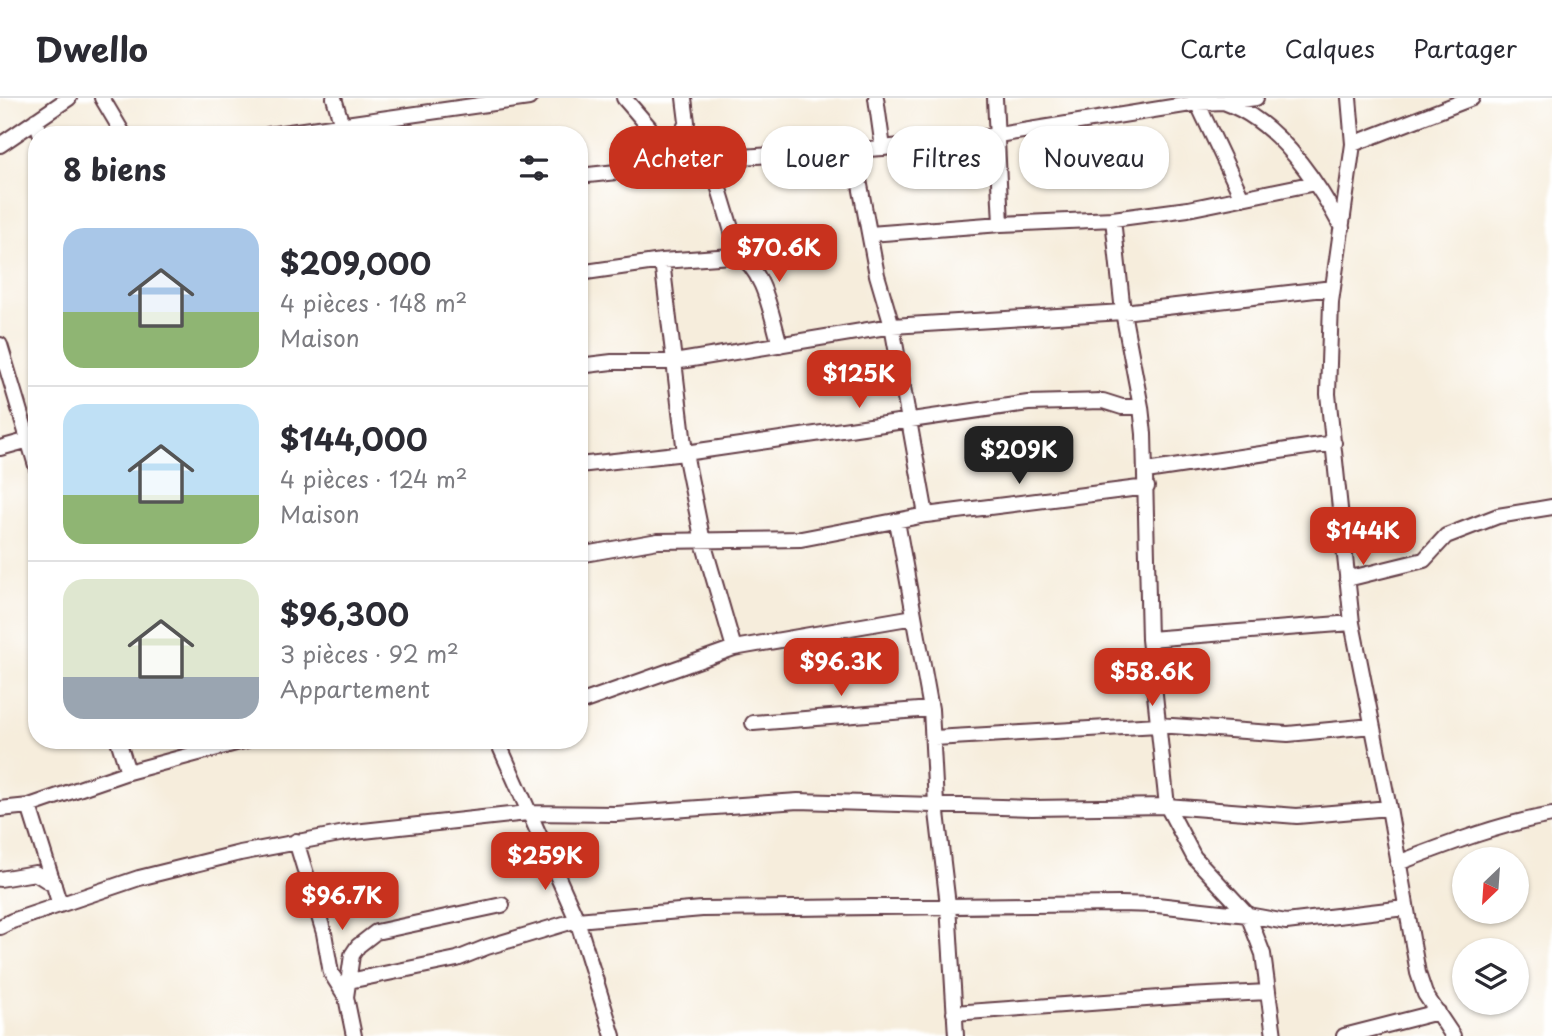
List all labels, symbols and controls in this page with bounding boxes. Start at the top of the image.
text: Dwello [35,23,148,73]
text: Carte [1180,30,1246,66]
text: Calques [1284,30,1375,66]
text: Partager [1413,30,1517,66]
chip: Acheter [609,126,747,189]
chip: Louer [761,126,873,189]
chip: Filtres [887,126,1005,189]
chip: Nouveau [1019,126,1169,189]
text: 8 biens [63,146,166,191]
icon: filters [515,149,553,187]
pin: $70.6K [722,225,836,284]
text: $70.6K [737,229,821,264]
text: $209,000 [280,240,431,285]
icon: home [119,256,203,340]
text: 4 pièces · 148 m² [280,285,467,320]
text: Maison [280,320,360,355]
pin: $125K [810,350,908,410]
text: $125K [823,355,895,390]
text: $144,000 [280,416,428,461]
pin: $209K [970,426,1068,486]
text: $209K [980,431,1058,466]
icon: home [119,432,203,516]
text: 4 pièces · 124 m² [280,461,468,496]
text: Maison [280,496,360,531]
pin: $144K [1314,508,1412,567]
text: $144K [1326,512,1400,547]
text: $96,300 [280,591,409,636]
icon: home [119,607,203,691]
text: 3 pièces · 92 m² [280,636,459,671]
pin: $96.3K [784,638,898,698]
text: $96.3K [800,643,882,678]
pin: $58.6K [1095,648,1209,708]
text: $58.6K [1110,653,1194,688]
text: Appartement [280,671,430,706]
pin: $259K [496,832,594,892]
text: $259K [507,837,583,872]
north arrow [1452,847,1530,924]
map controls [1452,847,1529,1015]
pin: $96.7K [285,872,399,932]
text: $96.7K [302,877,382,912]
button: layers [1452,938,1529,1015]

